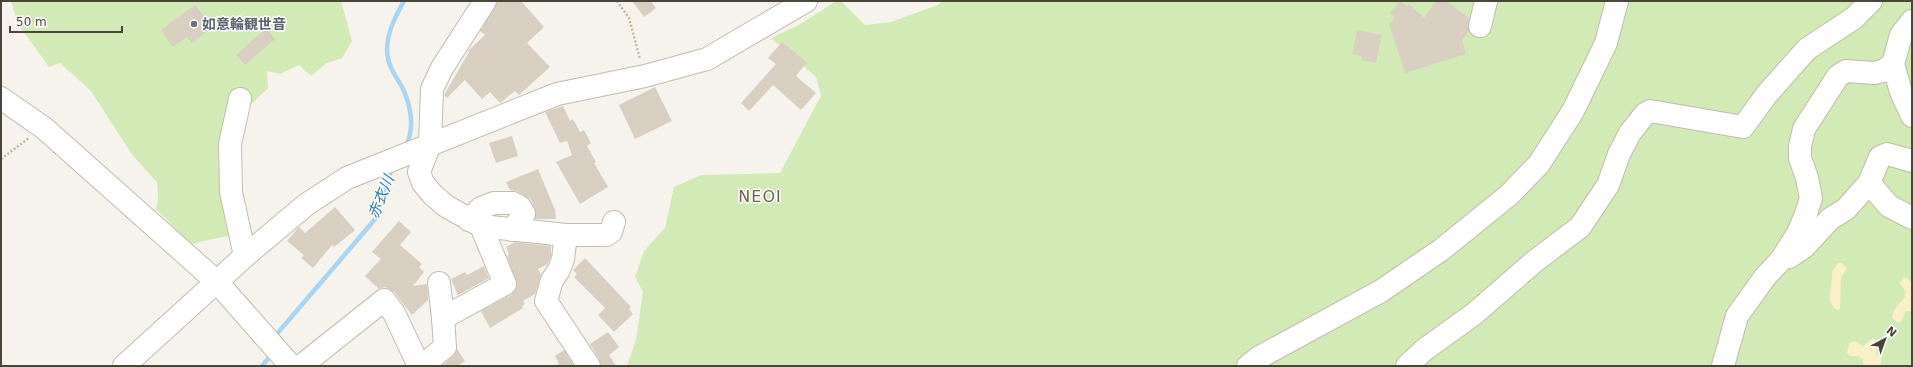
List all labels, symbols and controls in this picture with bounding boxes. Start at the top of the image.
scale bar [10,8,122,34]
text: 50 m [16,15,47,29]
place label: 如意輪観世音 [202,16,286,32]
marker: 如意輪観世音 [189,19,199,29]
water label: 赤衣川 [364,171,399,221]
district label: NEOI [738,187,782,206]
north arrow [1865,319,1905,359]
text: N [1883,324,1899,340]

